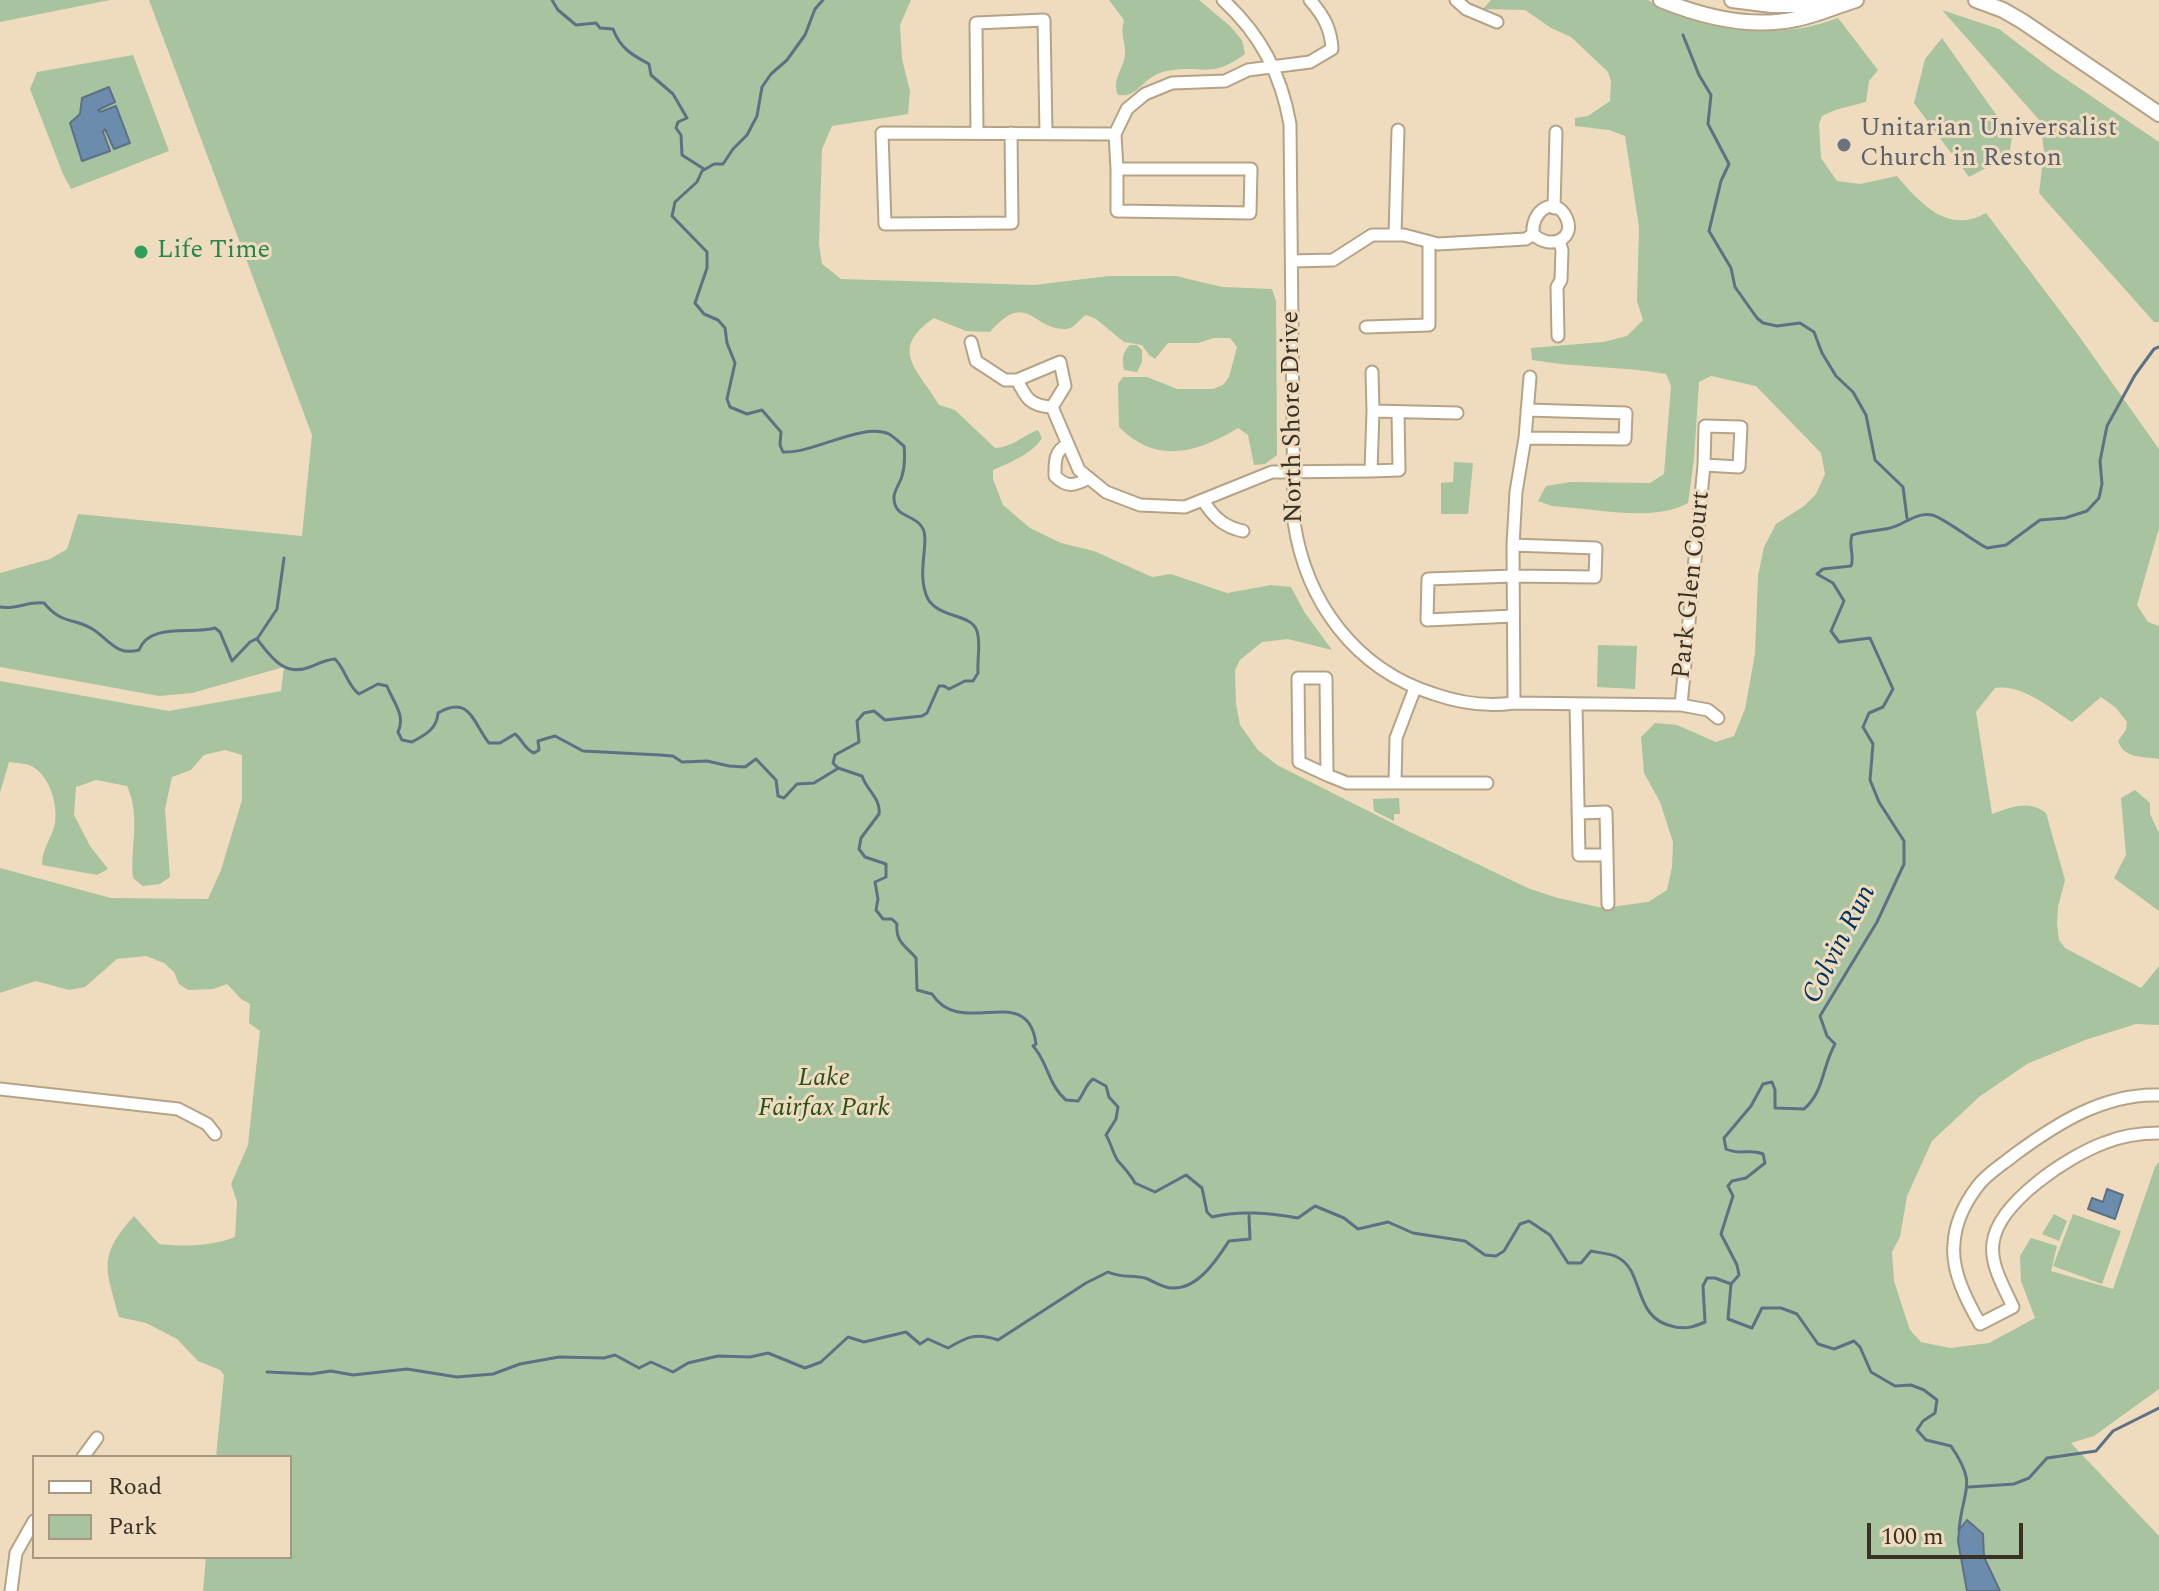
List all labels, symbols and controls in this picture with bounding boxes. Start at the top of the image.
place label: Unitarian Universalist Church in Reston [1860,114,2117,176]
marker: Unitarian Universalist Church in Reston [1835,136,1853,154]
place label: Life Time [157,236,270,268]
marker: Life Time [132,243,150,261]
street label: North Shore Drive [1277,311,1311,523]
street label: Park Glen Court [1668,489,1718,681]
water label: Colvin Run [1797,880,1885,1010]
park label: Lake Fairfax Park [758,1064,890,1126]
legend [32,1455,292,1559]
text: Road [108,1469,162,1505]
scale bar [1871,1507,2027,1557]
text: Park [108,1509,158,1545]
text: 100 m [1881,1519,1944,1555]

